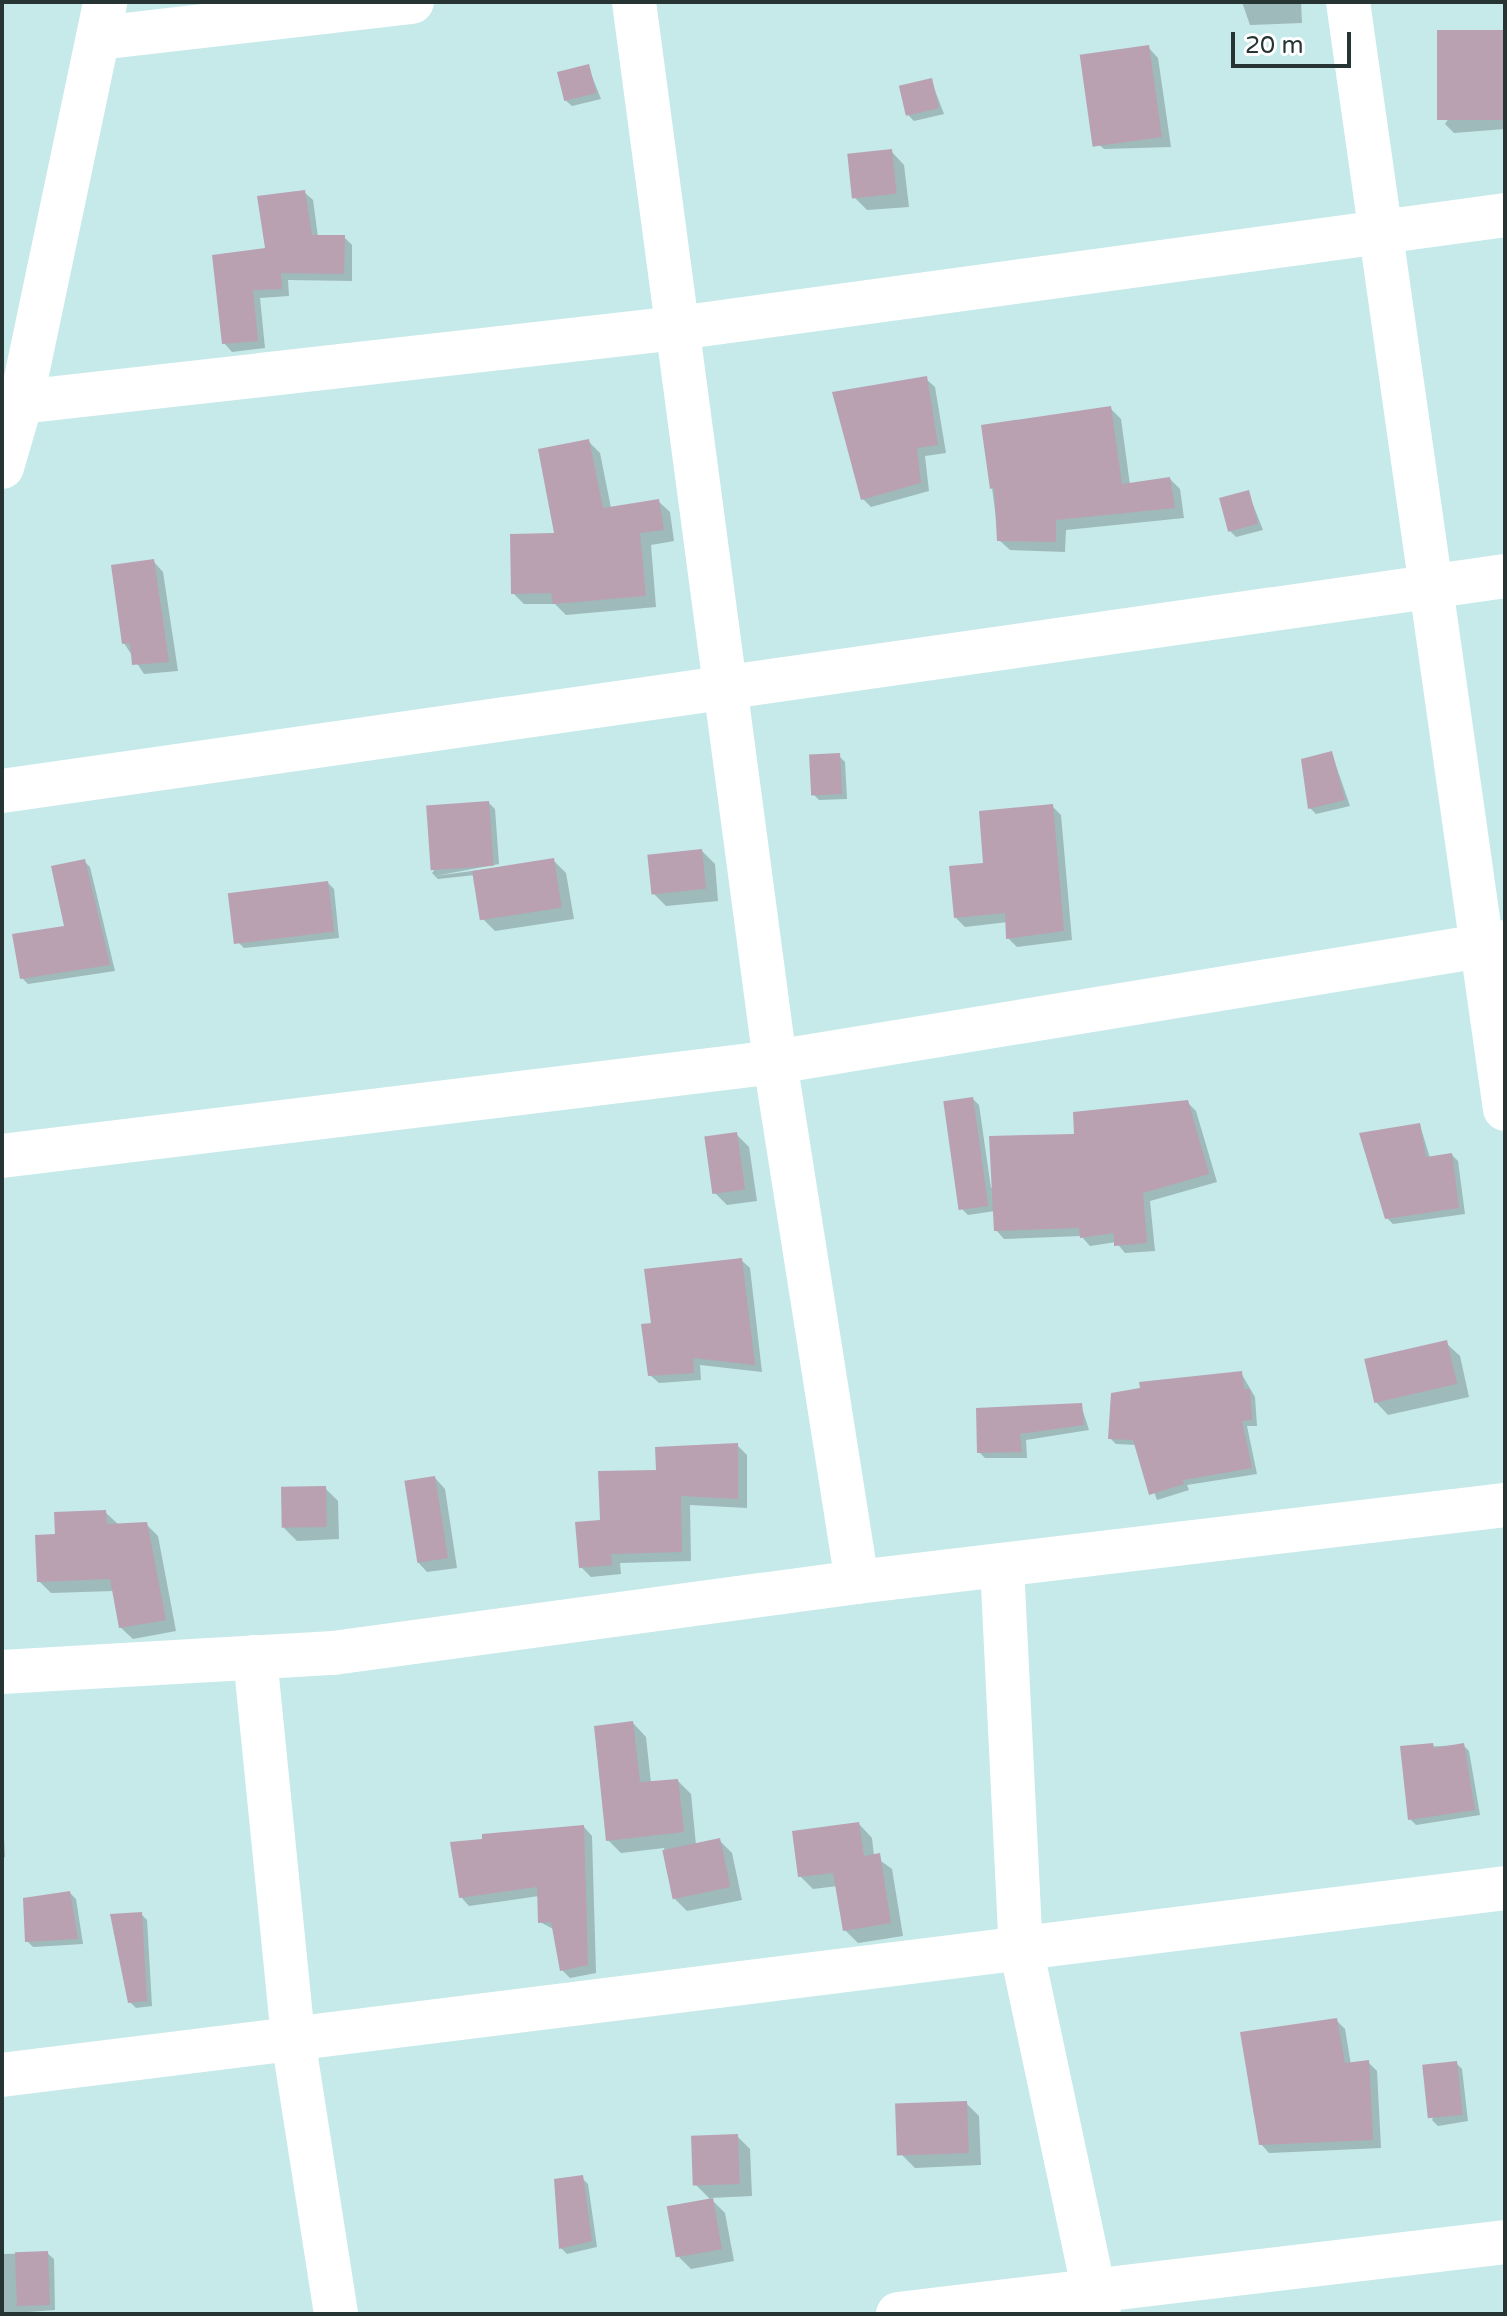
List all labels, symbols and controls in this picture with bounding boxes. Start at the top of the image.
scale bar [1235,16,1355,66]
text: 20 m [1245,31,1303,60]

